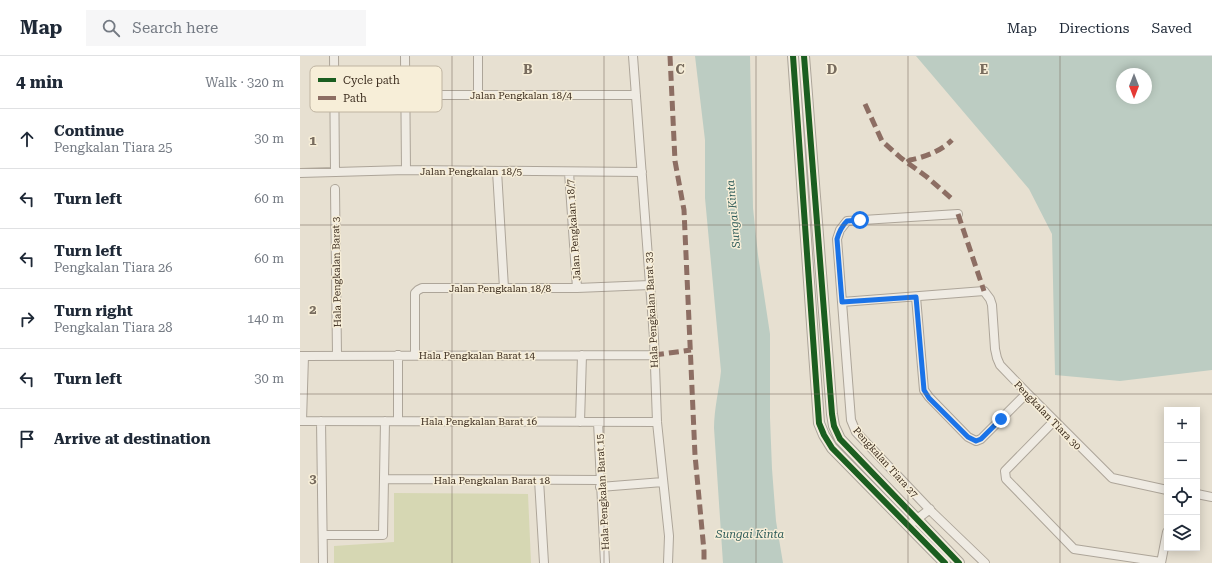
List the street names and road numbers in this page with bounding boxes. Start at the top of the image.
street label: Jalan Pengkalan 18/4 [470,90,572,101]
street label: Jalan Pengkalan 18/5 [420,166,522,177]
street label: Jalan Pengkalan 18/7 [564,178,583,281]
street label: Hala Pengkalan Barat 3 [330,216,343,327]
street label: Hala Pengkalan Barat 33 [643,251,660,368]
street label: Jalan Pengkalan 18/8 [449,283,551,294]
street label: Hala Pengkalan Barat 14 [419,350,536,361]
street label: Pengkalan Tiara 30 [1012,379,1084,452]
street label: Hala Pengkalan Barat 16 [421,416,538,427]
street label: Pengkalan Tiara 27 [851,425,920,500]
street label: Hala Pengkalan Barat 15 [594,433,611,550]
street label: Hala Pengkalan Barat 18 [434,475,551,486]

